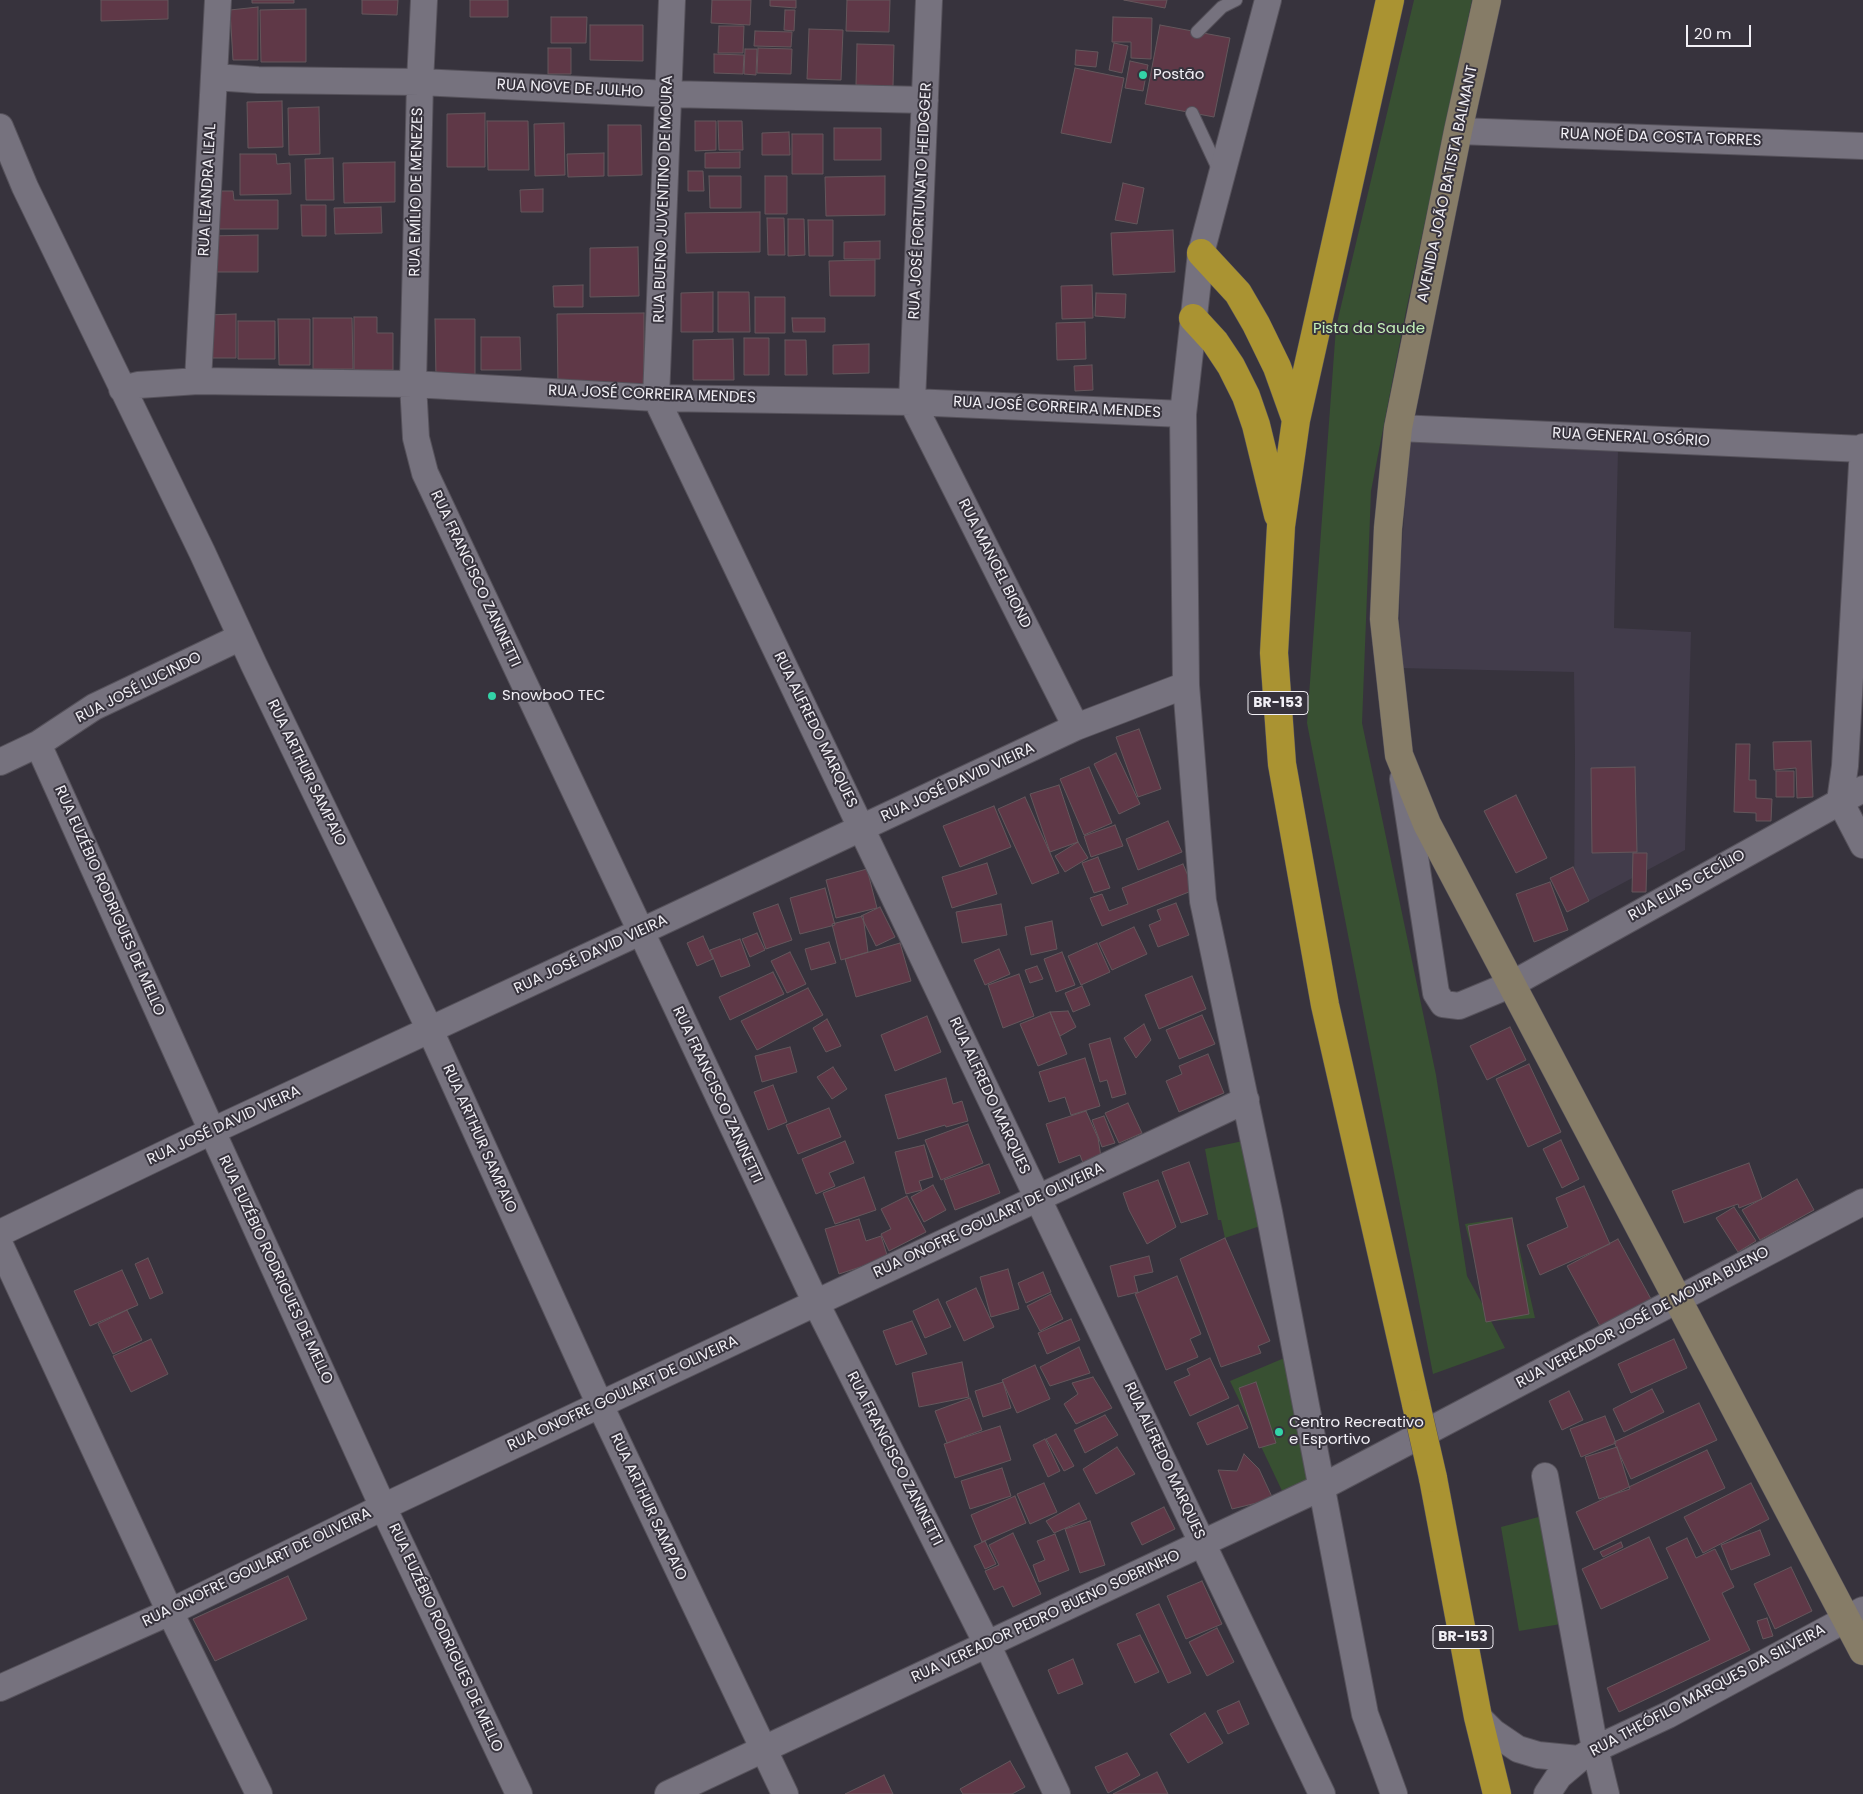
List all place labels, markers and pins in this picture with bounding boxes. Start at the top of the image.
place label: Postão [1153,66,1204,84]
marker: Postão [1137,69,1149,81]
place label: SnowboO TEC [502,687,605,705]
marker: SnowboO TEC [486,690,498,702]
place label: Centro Recreativo e Esportivo [1289,1414,1424,1449]
marker: Centro Recreativo e Esportivo [1273,1426,1285,1438]

